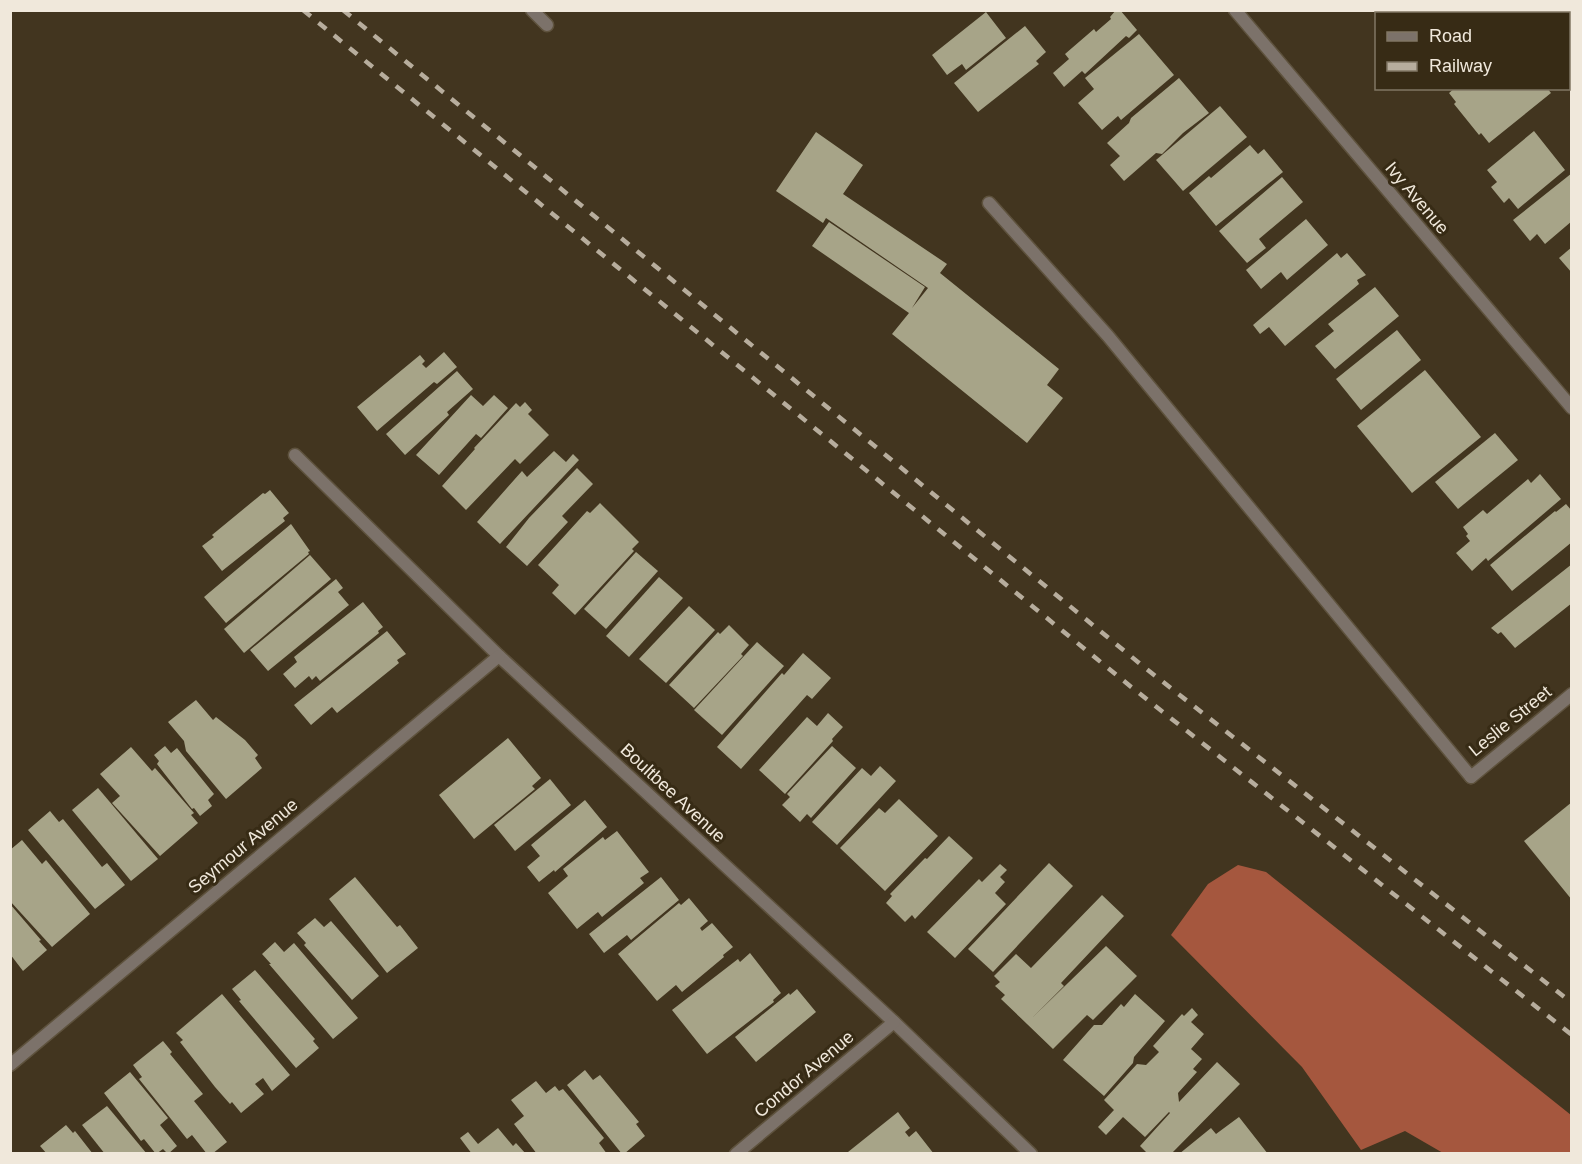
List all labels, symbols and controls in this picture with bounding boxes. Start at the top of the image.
legend [1375,12,1570,90]
text: Road [1429,26,1472,46]
text: Railway [1429,56,1492,76]
street label: Ivy Avenue [1381,158,1453,238]
street label: Leslie Street [1465,682,1555,760]
street label: Boultbee Avenue [617,739,729,847]
street label: Seymour Avenue [184,794,302,898]
street label: Condor Avenue [750,1027,858,1121]

